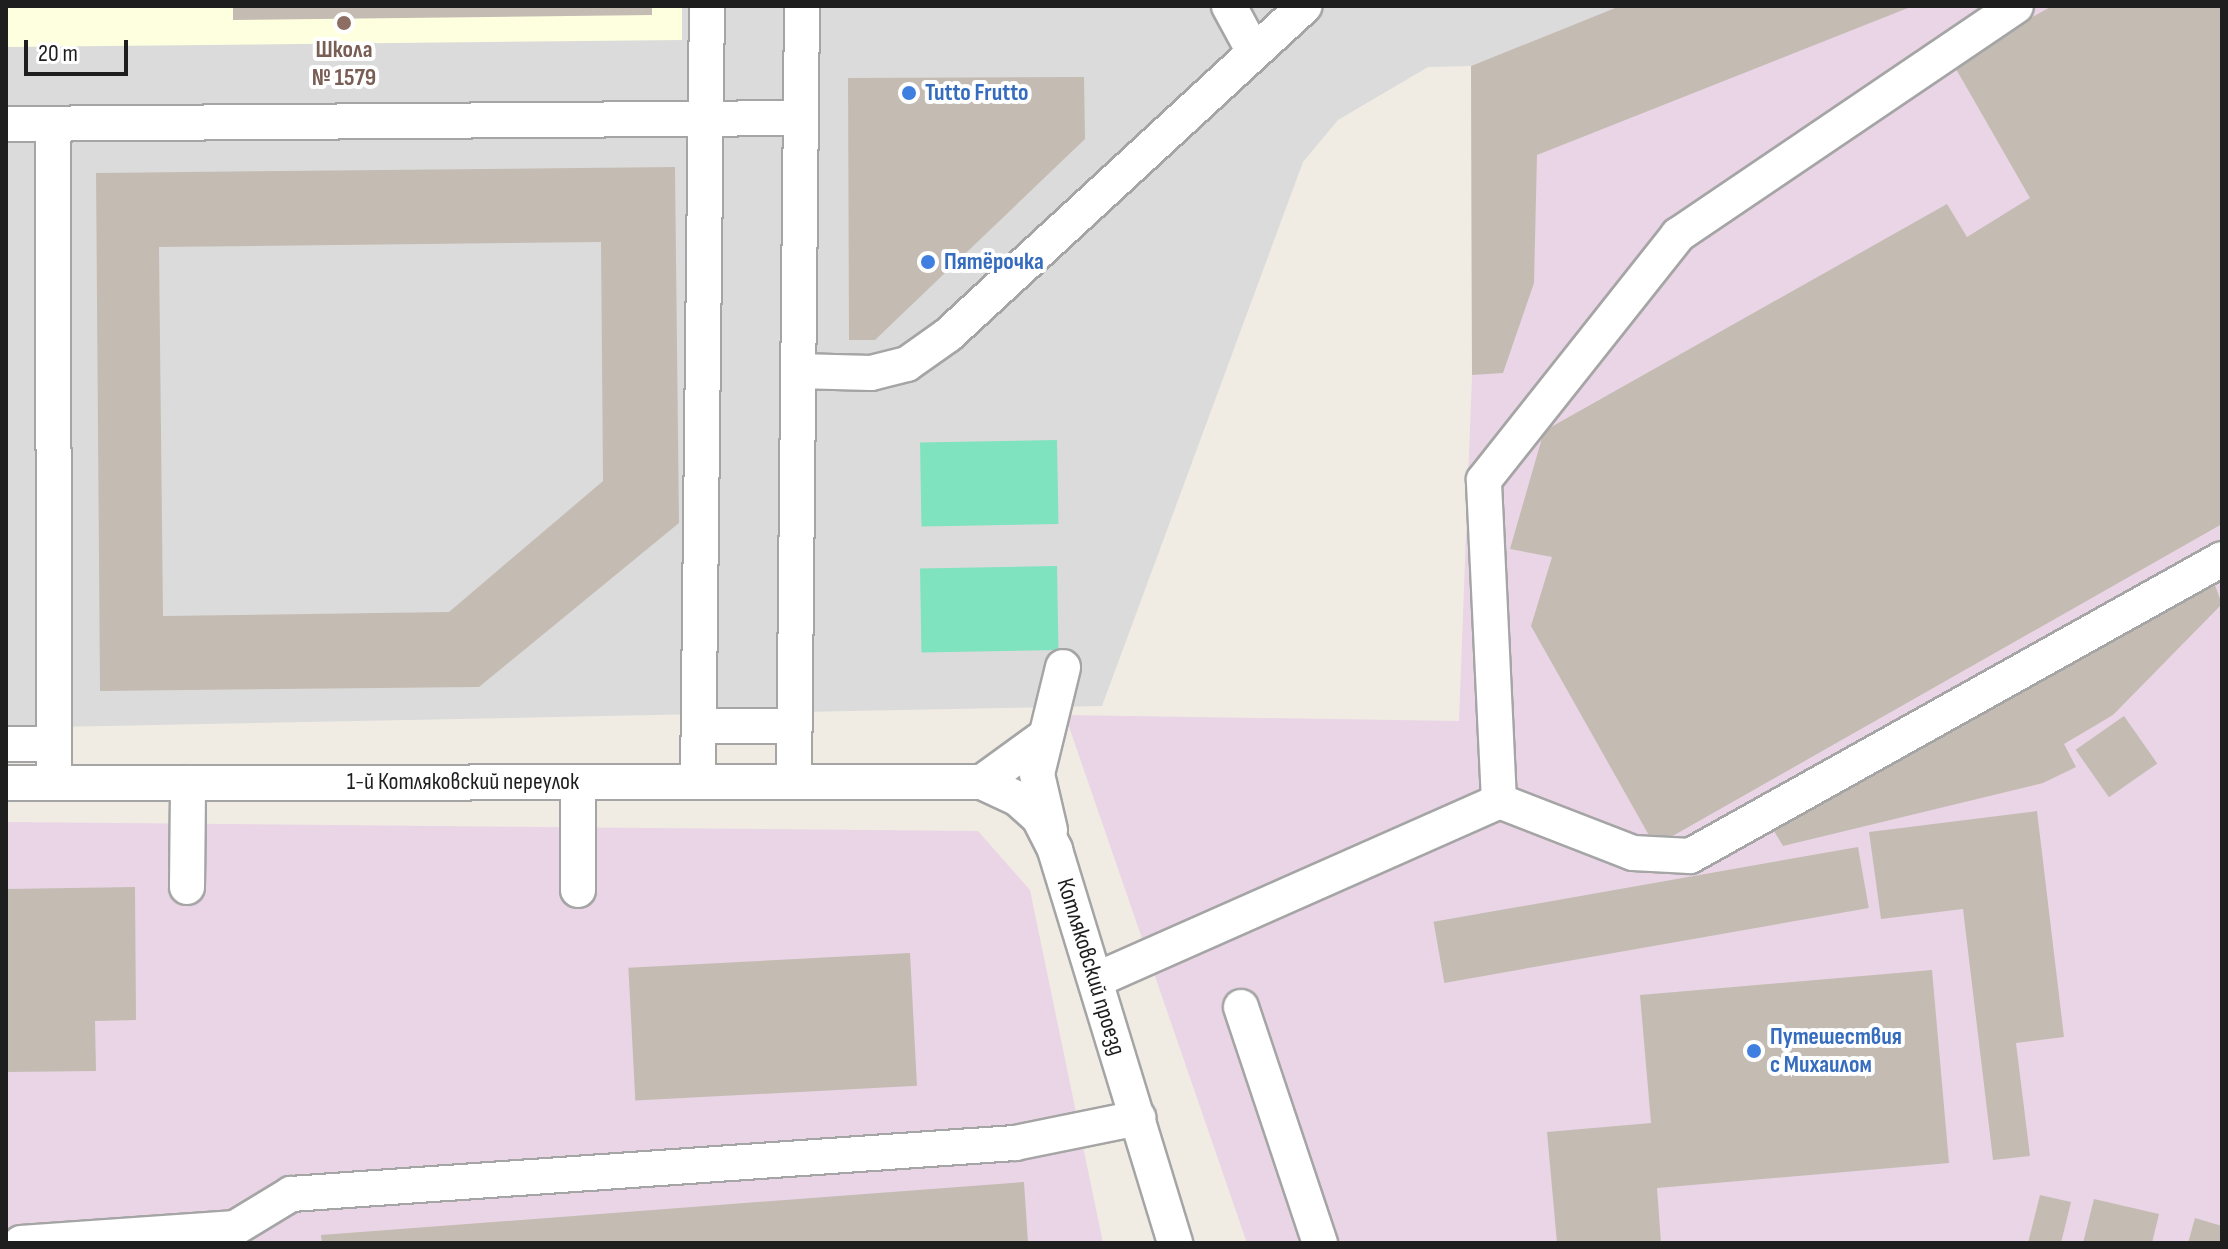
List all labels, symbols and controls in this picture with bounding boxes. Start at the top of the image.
marker: Школа № 1579 [335,14,353,32]
scale bar [28,24,132,74]
place label: Школа № 1579 [312,36,376,92]
text: 20 m [38,39,78,68]
place label: Tutto Frutto [925,79,1028,107]
marker: Tutto Frutto [900,84,918,102]
place label: Пятёрочка [944,248,1044,276]
marker: Пятёрочка [919,253,937,271]
street label: 1-й Котляковский переулок [347,768,579,796]
street label: Котляковский проезд [1050,875,1132,1059]
place label: Путешествия с Михаилом [1770,1023,1902,1079]
marker: Путешествия с Михаилом [1745,1042,1763,1060]

